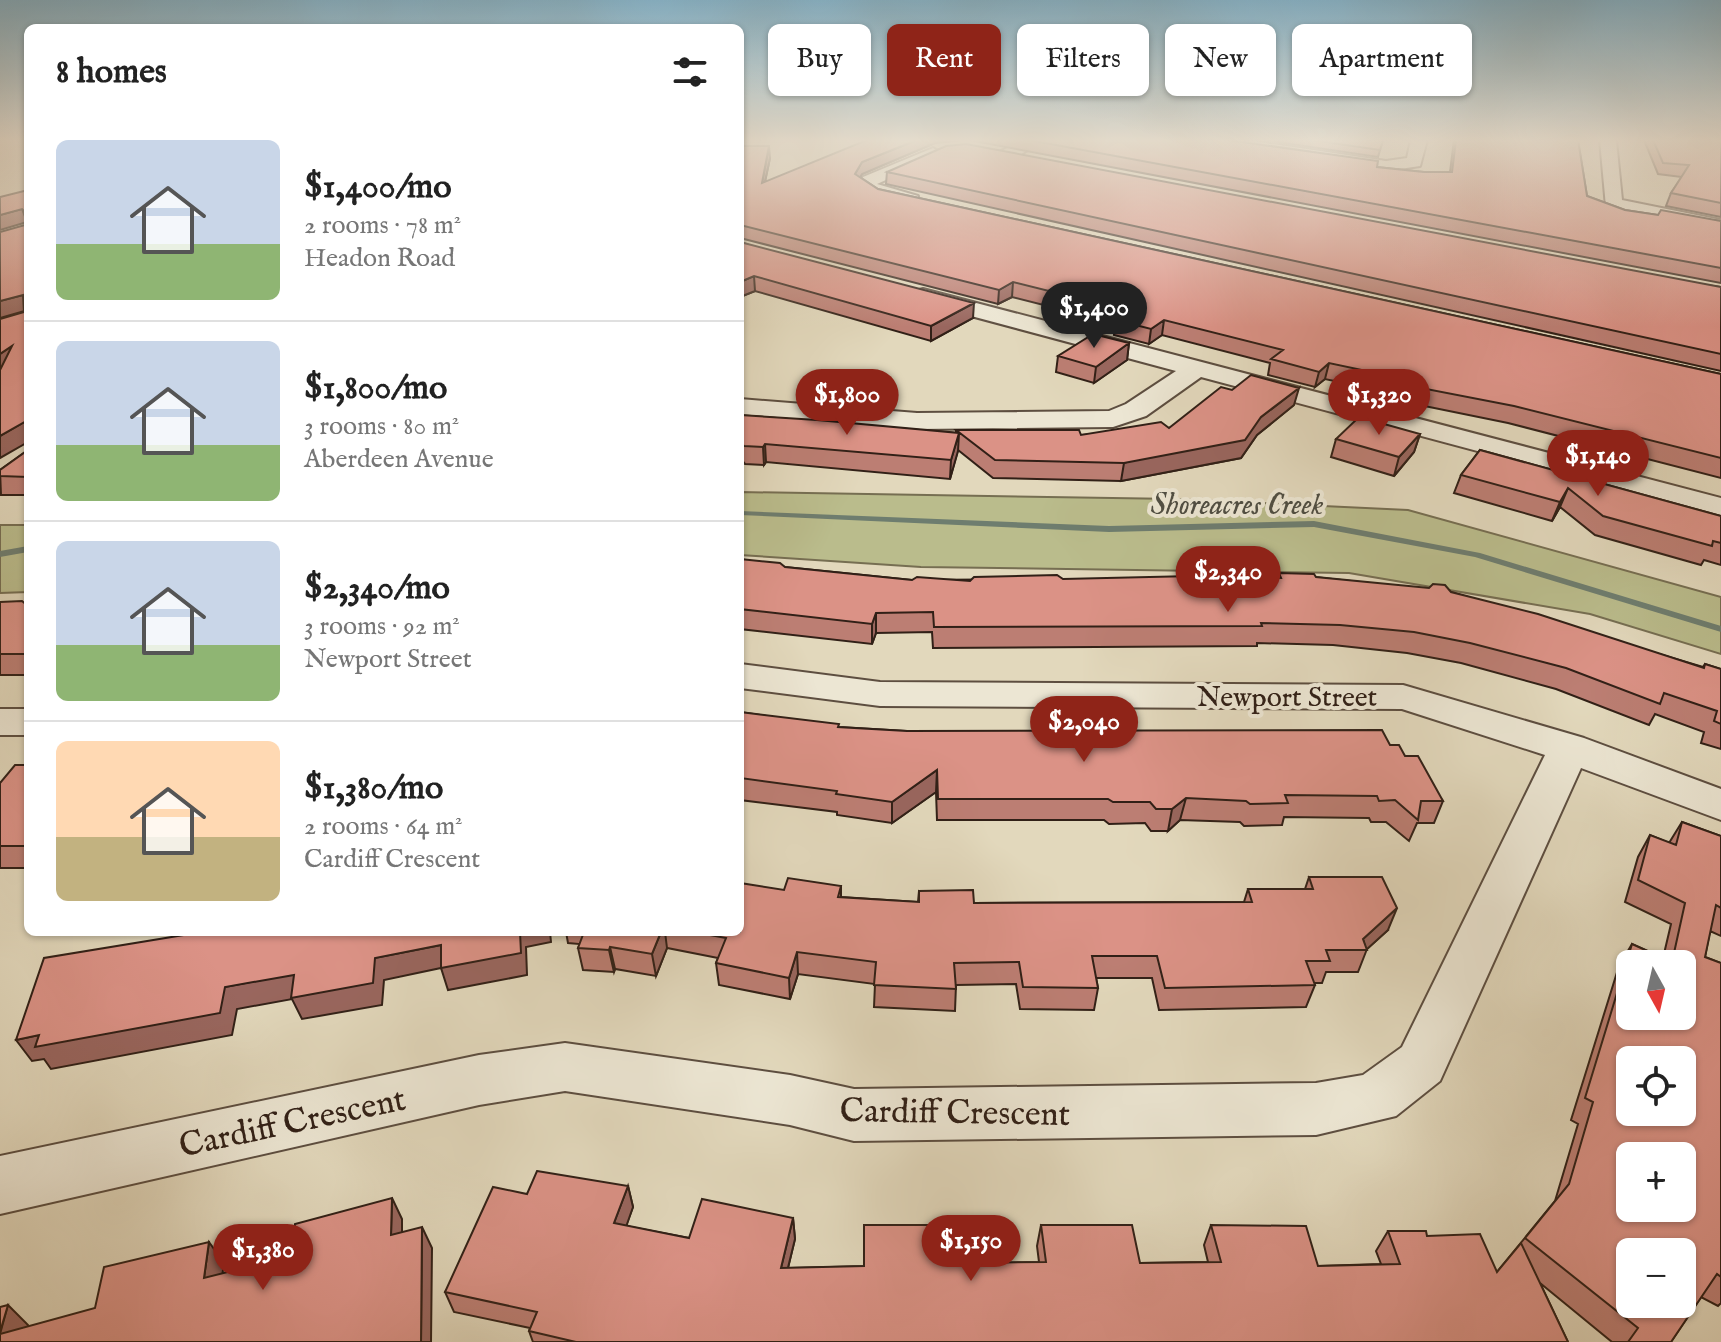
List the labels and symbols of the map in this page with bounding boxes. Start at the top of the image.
pin: $1,400 [1029,282,1159,350]
pin: $1,800 [782,369,912,437]
pin: $1,320 [1314,369,1444,437]
pin: $1,140 [1533,430,1663,498]
water label: Shoreacres Creek [1150,487,1324,525]
pin: $2,340 [1163,546,1293,614]
street label: Newport Street [1197,681,1378,716]
pin: $2,040 [1019,696,1149,764]
north arrow [1616,950,1696,1030]
street label: Cardiff Crescent [175,1078,410,1168]
street label: Cardiff Crescent [839,1090,1071,1137]
pin: $1,150 [906,1215,1036,1283]
pin: $1,380 [198,1224,328,1292]

